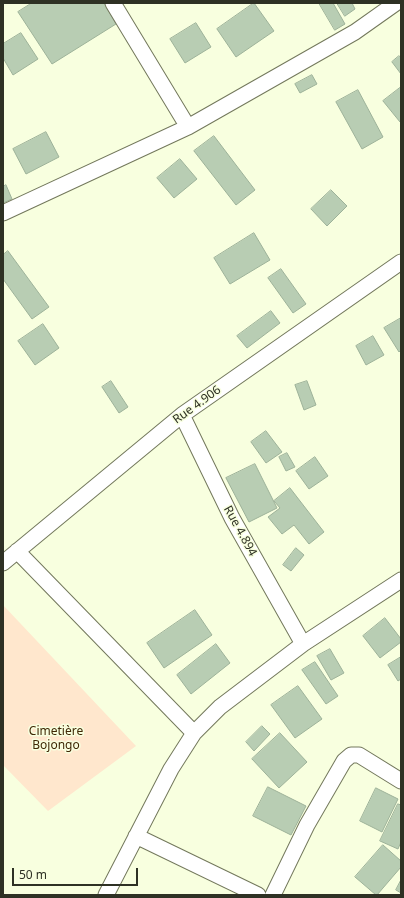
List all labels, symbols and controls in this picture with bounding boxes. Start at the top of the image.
street label: Rue 4.906 [170,383,224,427]
street label: Rue 4.894 [220,503,260,559]
park label: Cimetière Bojongo [29,725,83,753]
scale bar [14,860,140,886]
text: 50 m [19,866,47,883]

